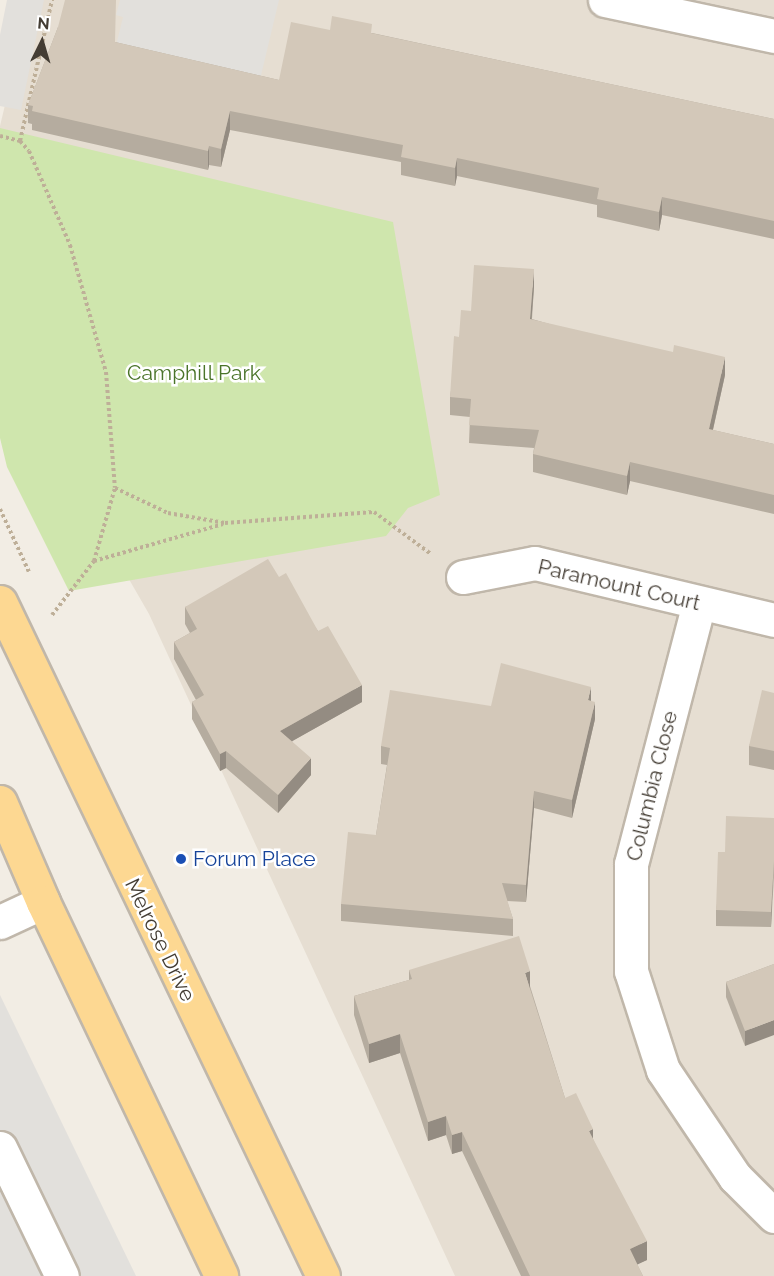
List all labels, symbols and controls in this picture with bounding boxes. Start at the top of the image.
north arrow [12,12,72,72]
text: N [37,14,51,34]
park label: Camphill Park [127,360,261,386]
street label: Paramount Court [535,554,703,616]
street label: Columbia Close [621,708,683,864]
place label: Forum Place [193,846,316,872]
marker: Forum Place [174,852,188,866]
street label: Melrose Drive [119,874,201,1006]

